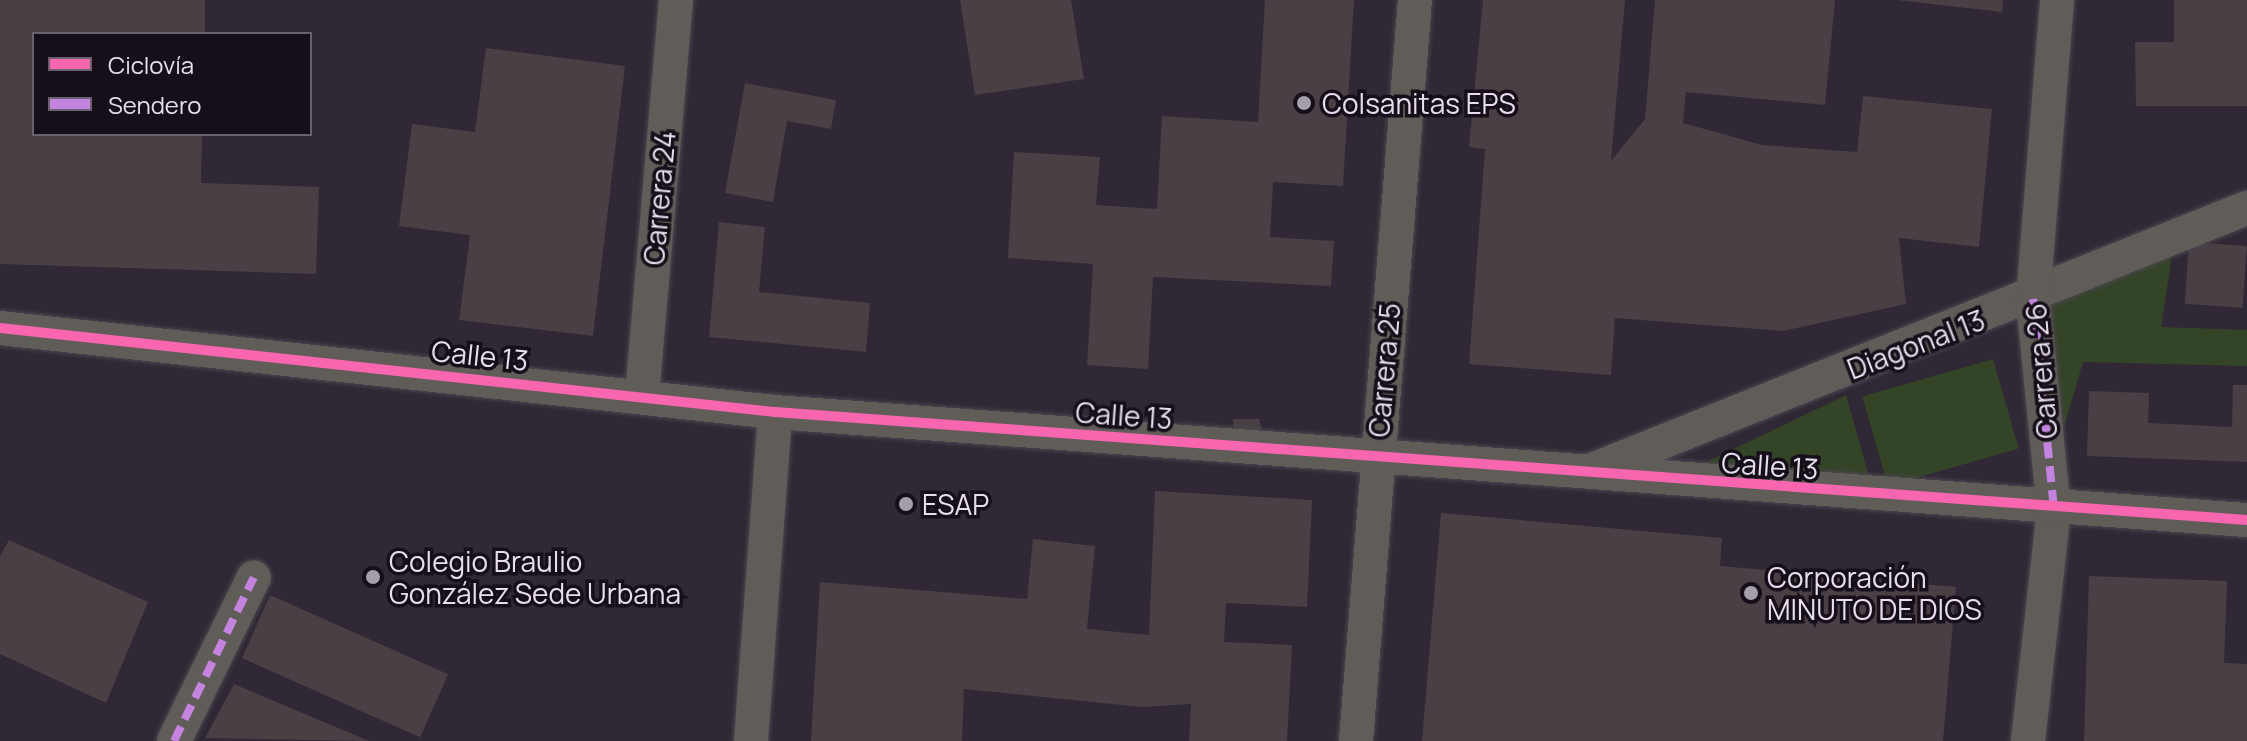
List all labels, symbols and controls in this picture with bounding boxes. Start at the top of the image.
legend [32,32,312,136]
text: Ciclovía [108,48,194,81]
place label: Colsanitas EPS [1322,86,1516,120]
text: Sendero [108,88,202,121]
marker: Colsanitas EPS [1293,92,1315,114]
street label: Carrera 24 [636,130,682,266]
street label: Carrera 25 [1361,301,1407,439]
street label: Diagonal 13 [1842,302,1990,386]
street label: Carrera 26 [2018,302,2064,440]
street label: Calle 13 [430,333,530,377]
street label: Calle 13 [1074,395,1174,435]
street label: Calle 13 [1720,445,1820,485]
place label: ESAP [922,487,989,521]
marker: ESAP [897,495,915,513]
place label: Colegio Braulio González Sede Urbana [389,544,681,610]
place label: Corporación MINUTO DE DIOS [1767,560,1982,626]
marker: Colegio Braulio González Sede Urbana [364,568,382,586]
marker: Corporación MINUTO DE DIOS [1742,584,1760,602]

